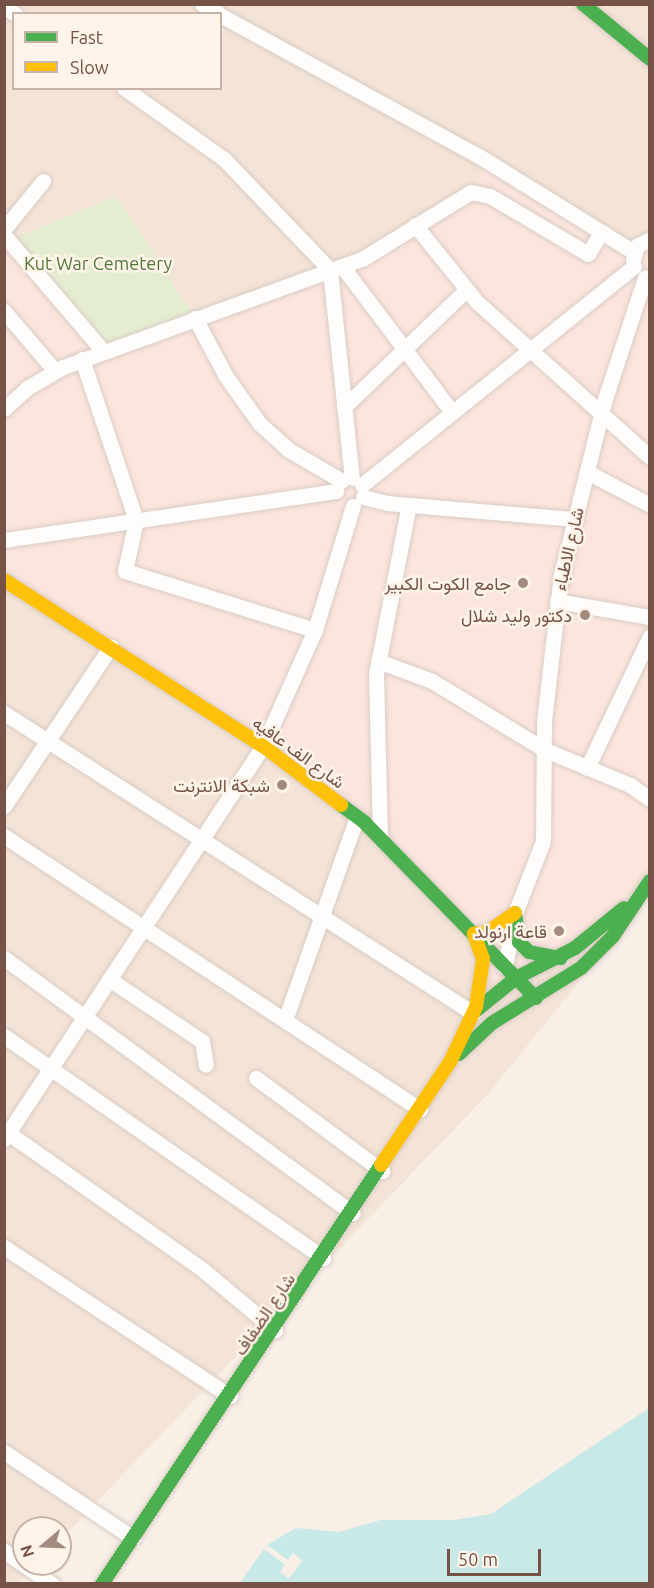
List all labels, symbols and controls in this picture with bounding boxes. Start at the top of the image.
legend [12,12,222,90]
text: Fast [70,27,103,47]
text: Slow [70,57,109,77]
park label: Kut War Cemetery [24,252,172,274]
street label: شارع الاطباء [548,505,588,593]
place label: جامع الكوت الكبير [384,572,511,594]
marker: جامع الكوت الكبير [516,576,530,590]
place label: دكتور وليد شلال [461,604,572,626]
marker: دكتور وليد شلال [576,606,594,624]
street label: شارع الف عافيه [249,711,349,793]
place label: شبكة الانترنت [173,774,270,796]
marker: شبكة الانترنت [275,778,289,792]
place label: قاعة ارنولد [474,920,547,942]
marker: قاعة ارنولد [552,924,566,938]
street label: شارع الضفاف [229,1269,299,1359]
north arrow [12,1516,72,1576]
scale bar [450,1537,544,1575]
text: N [16,1543,37,1560]
text: 50 m [458,1549,498,1569]

